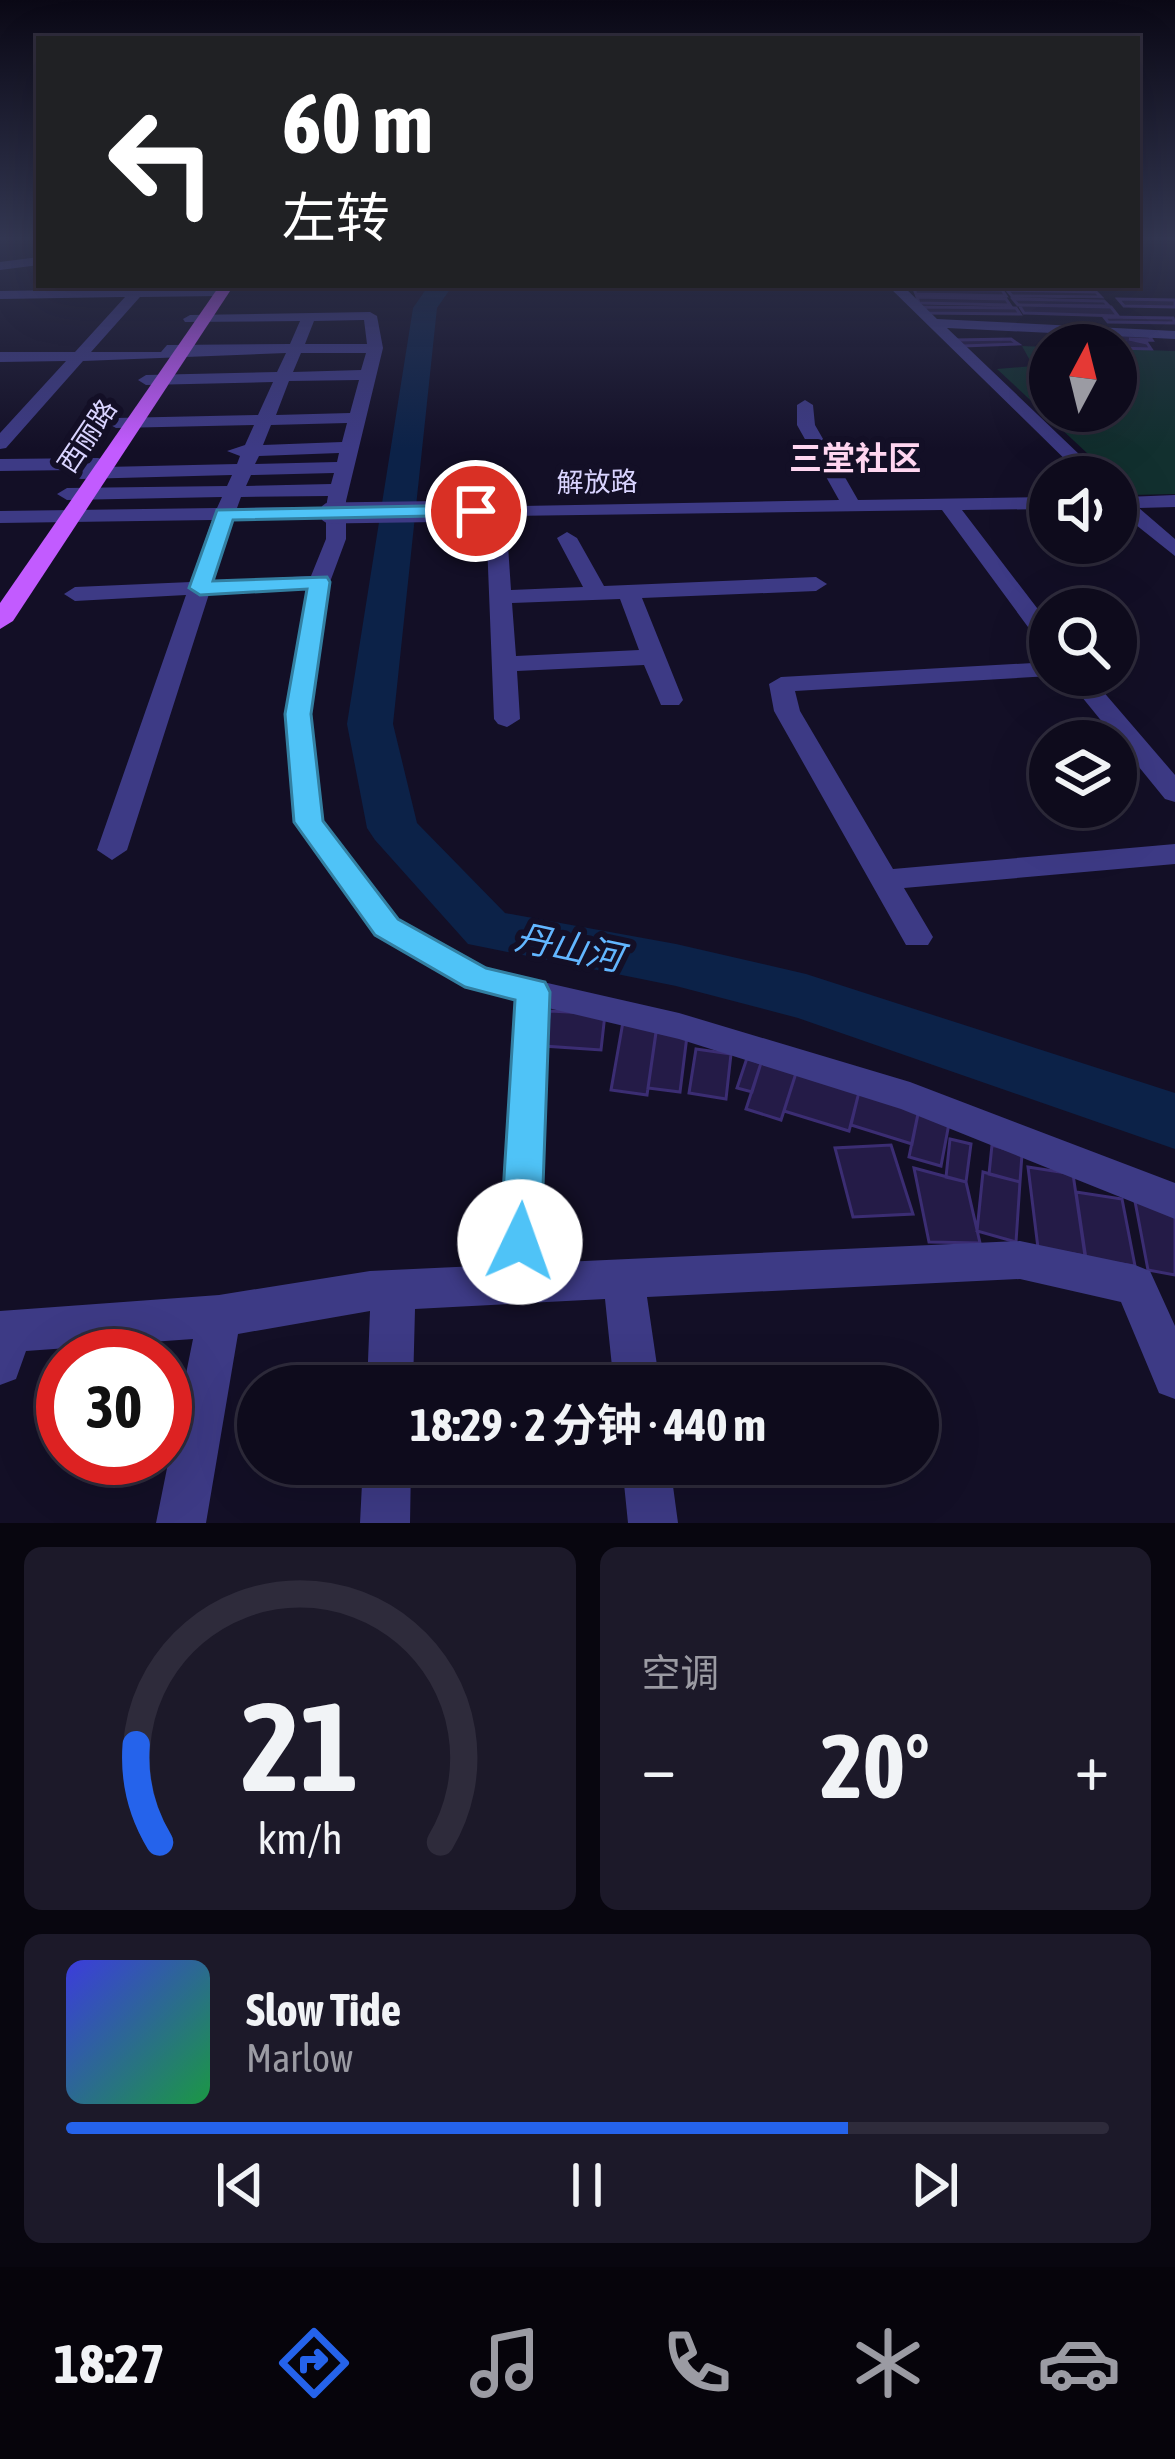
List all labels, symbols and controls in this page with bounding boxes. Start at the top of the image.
text: 60 m [282,75,433,171]
icon: left [84,84,240,240]
text: 左转 [282,187,390,248]
north arrow [1029,324,1137,432]
map controls [1029,324,1137,828]
street label: 西丽路 [52,394,122,478]
district label: 三堂社区 [789,439,921,477]
button: sound [1029,456,1137,564]
pin [425,460,527,562]
street label: 解放路 [556,466,638,498]
icon: arrive [443,478,509,544]
button: search [1029,588,1137,696]
button: layers [1029,720,1137,828]
water label: 丹山河 [512,915,632,980]
position arrow [457,1179,583,1305]
speed limit sign: 30 [36,1329,192,1485]
text: 18:29 · 2 分钟 · 440 m [410,1399,766,1451]
text: 空调 [642,1651,720,1695]
text: 21 [241,1674,358,1817]
text: 20° [821,1714,930,1817]
text: − [642,1728,676,1804]
text: + [1075,1728,1109,1804]
text: km/h [257,1813,342,1862]
text: Slow Tide [246,1984,401,2036]
text: Marlow [246,2036,353,2080]
icon: previous [207,2152,273,2218]
icon: pause [554,2152,620,2218]
icon: next [902,2152,968,2218]
icon: directions [272,2321,356,2405]
icon: music [463,2321,547,2405]
icon: phone [655,2321,739,2405]
icon: climate [846,2321,930,2405]
icon: car [1037,2321,1121,2405]
text: 18:27 [54,2333,165,2394]

